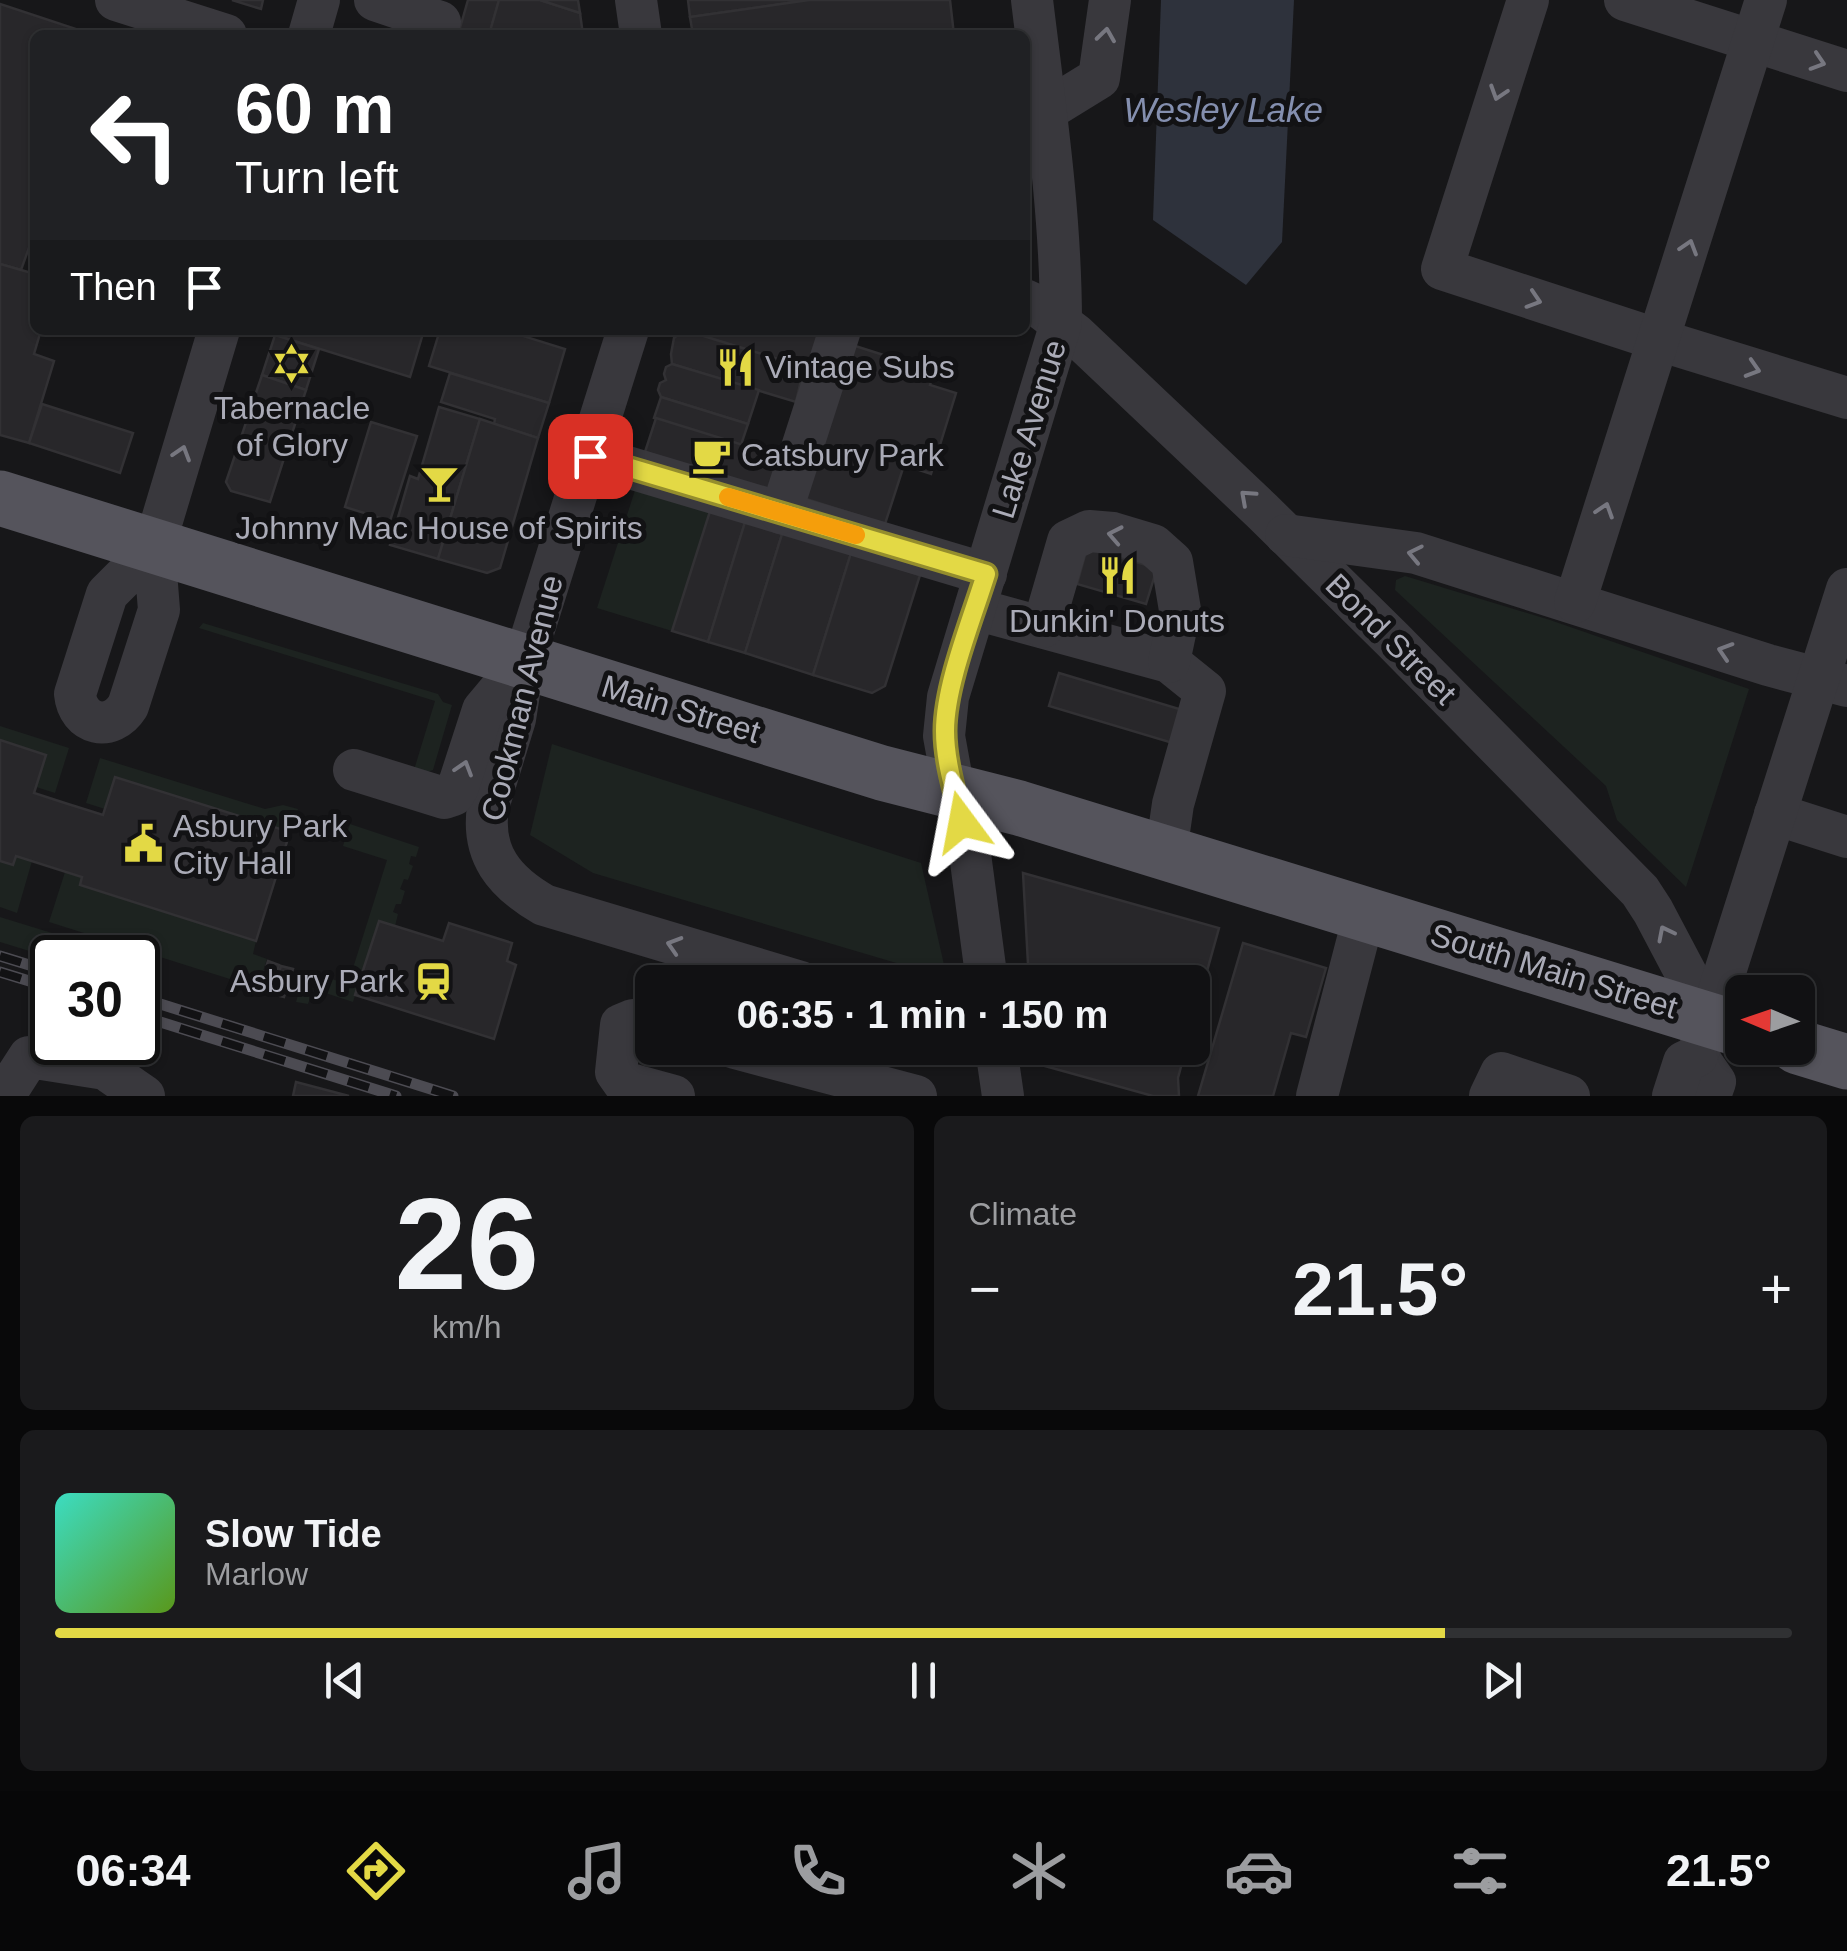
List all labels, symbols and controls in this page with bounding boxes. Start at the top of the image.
one-way arrow [1094,27,1115,43]
one-way arrow [1809,50,1826,70]
icon: left [70,70,200,200]
text: 60 m [235,70,395,148]
one-way arrow [1489,84,1510,101]
water label: Wesley Lake [1123,90,1323,129]
text: Turn left [235,152,398,203]
one-way arrow [1677,240,1697,257]
icon: arrive [177,260,232,315]
text: Then [70,266,157,308]
one-way arrow [1525,288,1542,308]
street label: Lake Avenue [985,336,1073,522]
synagogue icon: Tabernacle of Glory [271,342,313,384]
restaurant icon: Vintage Subs [714,346,756,388]
place label: Vintage Subs [765,349,955,385]
one-way arrow [1743,357,1760,378]
place label: Tabernacle of Glory [214,390,370,463]
pin [548,414,633,499]
icon: arrive [563,429,618,484]
cafe icon: Catsbury Park [690,434,732,476]
place label: Catsbury Park [741,437,945,473]
one-way arrow [170,446,191,463]
bar icon: Johnny Mac House of Spirits [418,462,460,504]
one-way arrow [1240,491,1259,509]
one-way arrow [1593,502,1613,519]
place label: Johnny Mac House of Spirits [235,510,643,546]
one-way arrow [1107,525,1123,546]
one-way arrow [1406,545,1423,566]
restaurant icon: Dunkin' Donuts [1096,555,1138,597]
street label: Bond Street [1319,567,1464,712]
street label: Cookman Avenue [474,571,570,825]
place label: Dunkin' Donuts [1009,603,1225,639]
one-way arrow [1717,642,1734,662]
street label: Main Street [597,668,765,750]
one-way arrow [452,761,473,778]
position arrow [910,770,1014,874]
place label: Asbury Park City Hall [173,808,348,881]
public building icon: Asbury Park City Hall [122,823,164,865]
street label: South Main Street [1426,916,1682,1026]
one-way arrow [1658,925,1677,943]
speed limit sign: 30 [30,935,160,1065]
one-way arrow [666,936,683,957]
station icon: Asbury Park [413,960,455,1002]
place label: Asbury Park [230,963,405,999]
north arrow [1725,975,1815,1065]
map controls [1725,975,1815,1065]
text: 06:35 · 1 min · 150 m [737,994,1108,1036]
text: 26 [394,1171,539,1317]
text: Climate [969,1196,1077,1232]
text: 21.5° [1292,1247,1468,1331]
text: − [969,1258,1001,1320]
text: + [1760,1258,1792,1320]
text: km/h [432,1309,501,1345]
text: Slow Tide [205,1513,382,1555]
text: Marlow [205,1556,308,1592]
icon: previous [317,1653,372,1708]
icon: pause [896,1653,951,1708]
icon: next [1475,1653,1530,1708]
icon: directions [341,1836,411,1906]
icon: music [562,1836,632,1906]
icon: phone [783,1836,853,1906]
icon: climate [1004,1836,1074,1906]
icon: car [1224,1836,1294,1906]
icon: filters [1445,1836,1515,1906]
text: 06:34 [75,1845,190,1896]
text: 21.5° [1666,1845,1772,1896]

